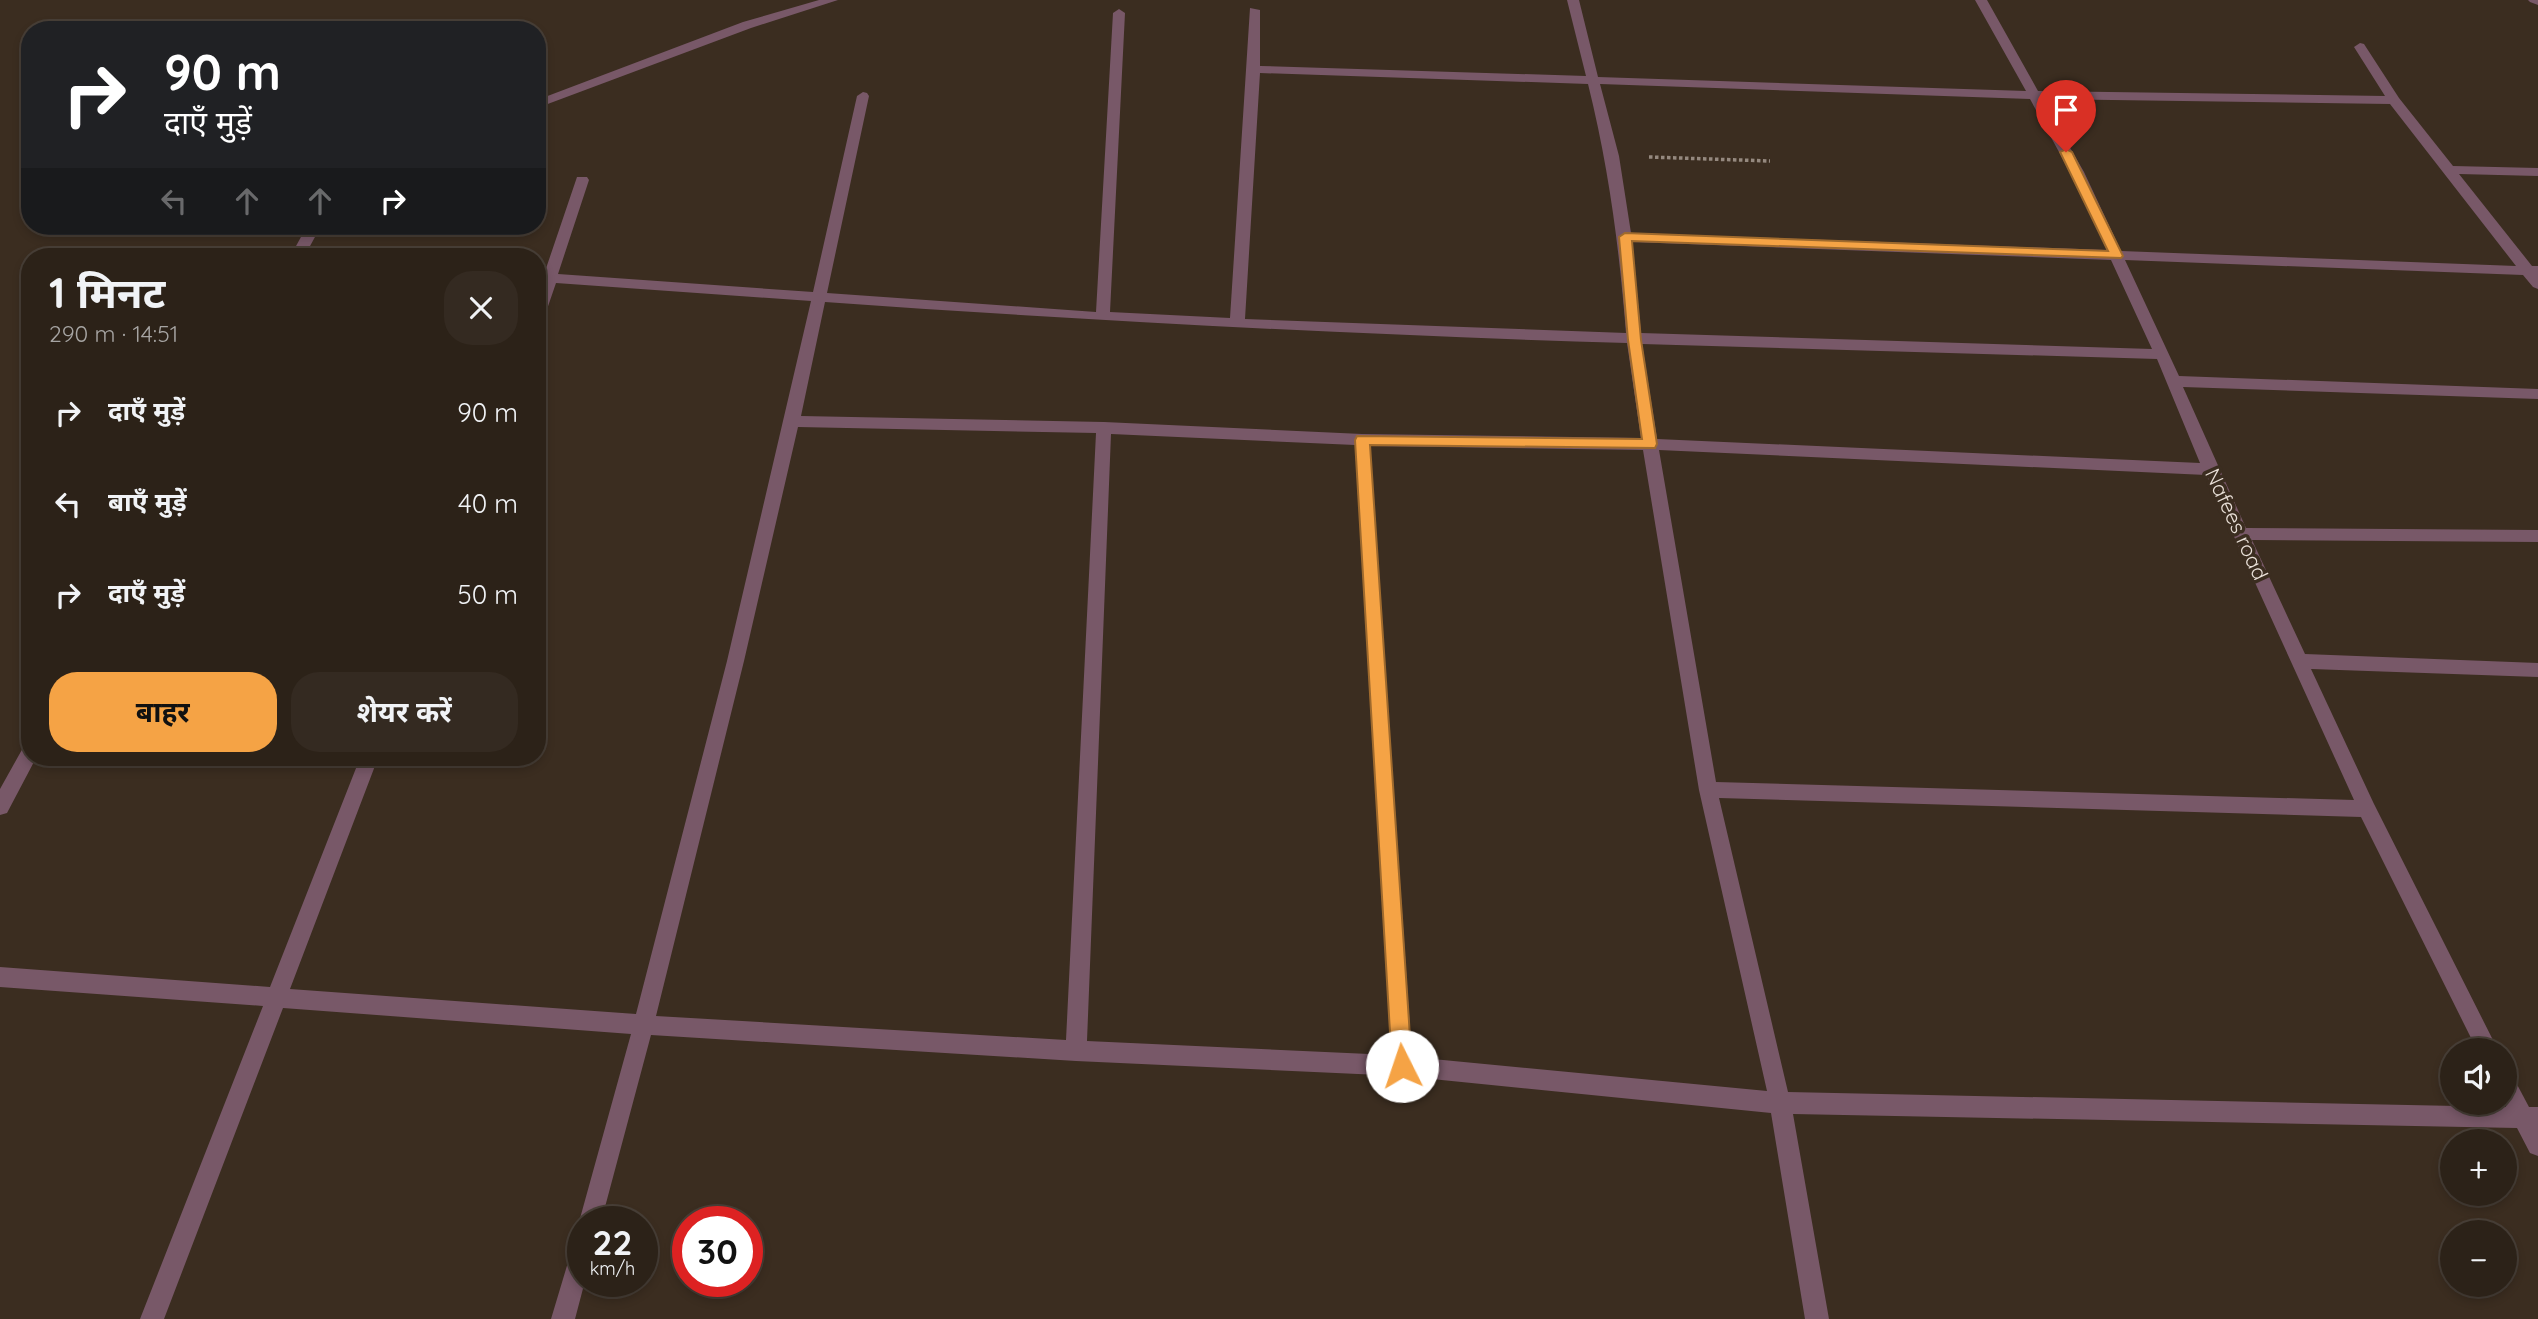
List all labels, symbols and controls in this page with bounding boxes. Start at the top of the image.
text: 90 m [164,41,281,102]
icon: right [49,49,140,140]
pin [2036,80,2096,152]
icon: arrive [2047,91,2085,129]
text: दाएँ मुड़ें [164,102,252,142]
icon: left [155,182,193,220]
icon: ahead [228,182,266,220]
icon: ahead [301,182,339,220]
icon: right [374,182,412,220]
text: 1 मिनट [49,266,165,319]
button: close [444,271,518,345]
text: 290 m · 14:51 [49,319,178,348]
icon: right [49,394,87,432]
text: दाएँ मुड़ें [108,394,185,427]
text: 90 m [457,396,518,429]
street label: Nafees road [2200,464,2274,584]
icon: left [49,485,87,523]
text: बाएँ मुड़ें [108,485,187,518]
text: 40 m [458,487,518,520]
icon: right [49,576,87,614]
text: दाएँ मुड़ें [108,576,185,609]
text: 50 m [458,578,518,611]
button: बाहर [49,672,277,752]
button: शेयर करें [291,672,518,752]
position arrow [1365,1029,1439,1103]
map controls [2440,1038,2517,1297]
button: sound [2440,1038,2517,1115]
button: + [2440,1129,2517,1206]
speed limit sign: 30 [672,1206,763,1297]
text: 22 [593,1220,632,1264]
button: − [2440,1220,2517,1297]
text: km/h [590,1257,635,1280]

